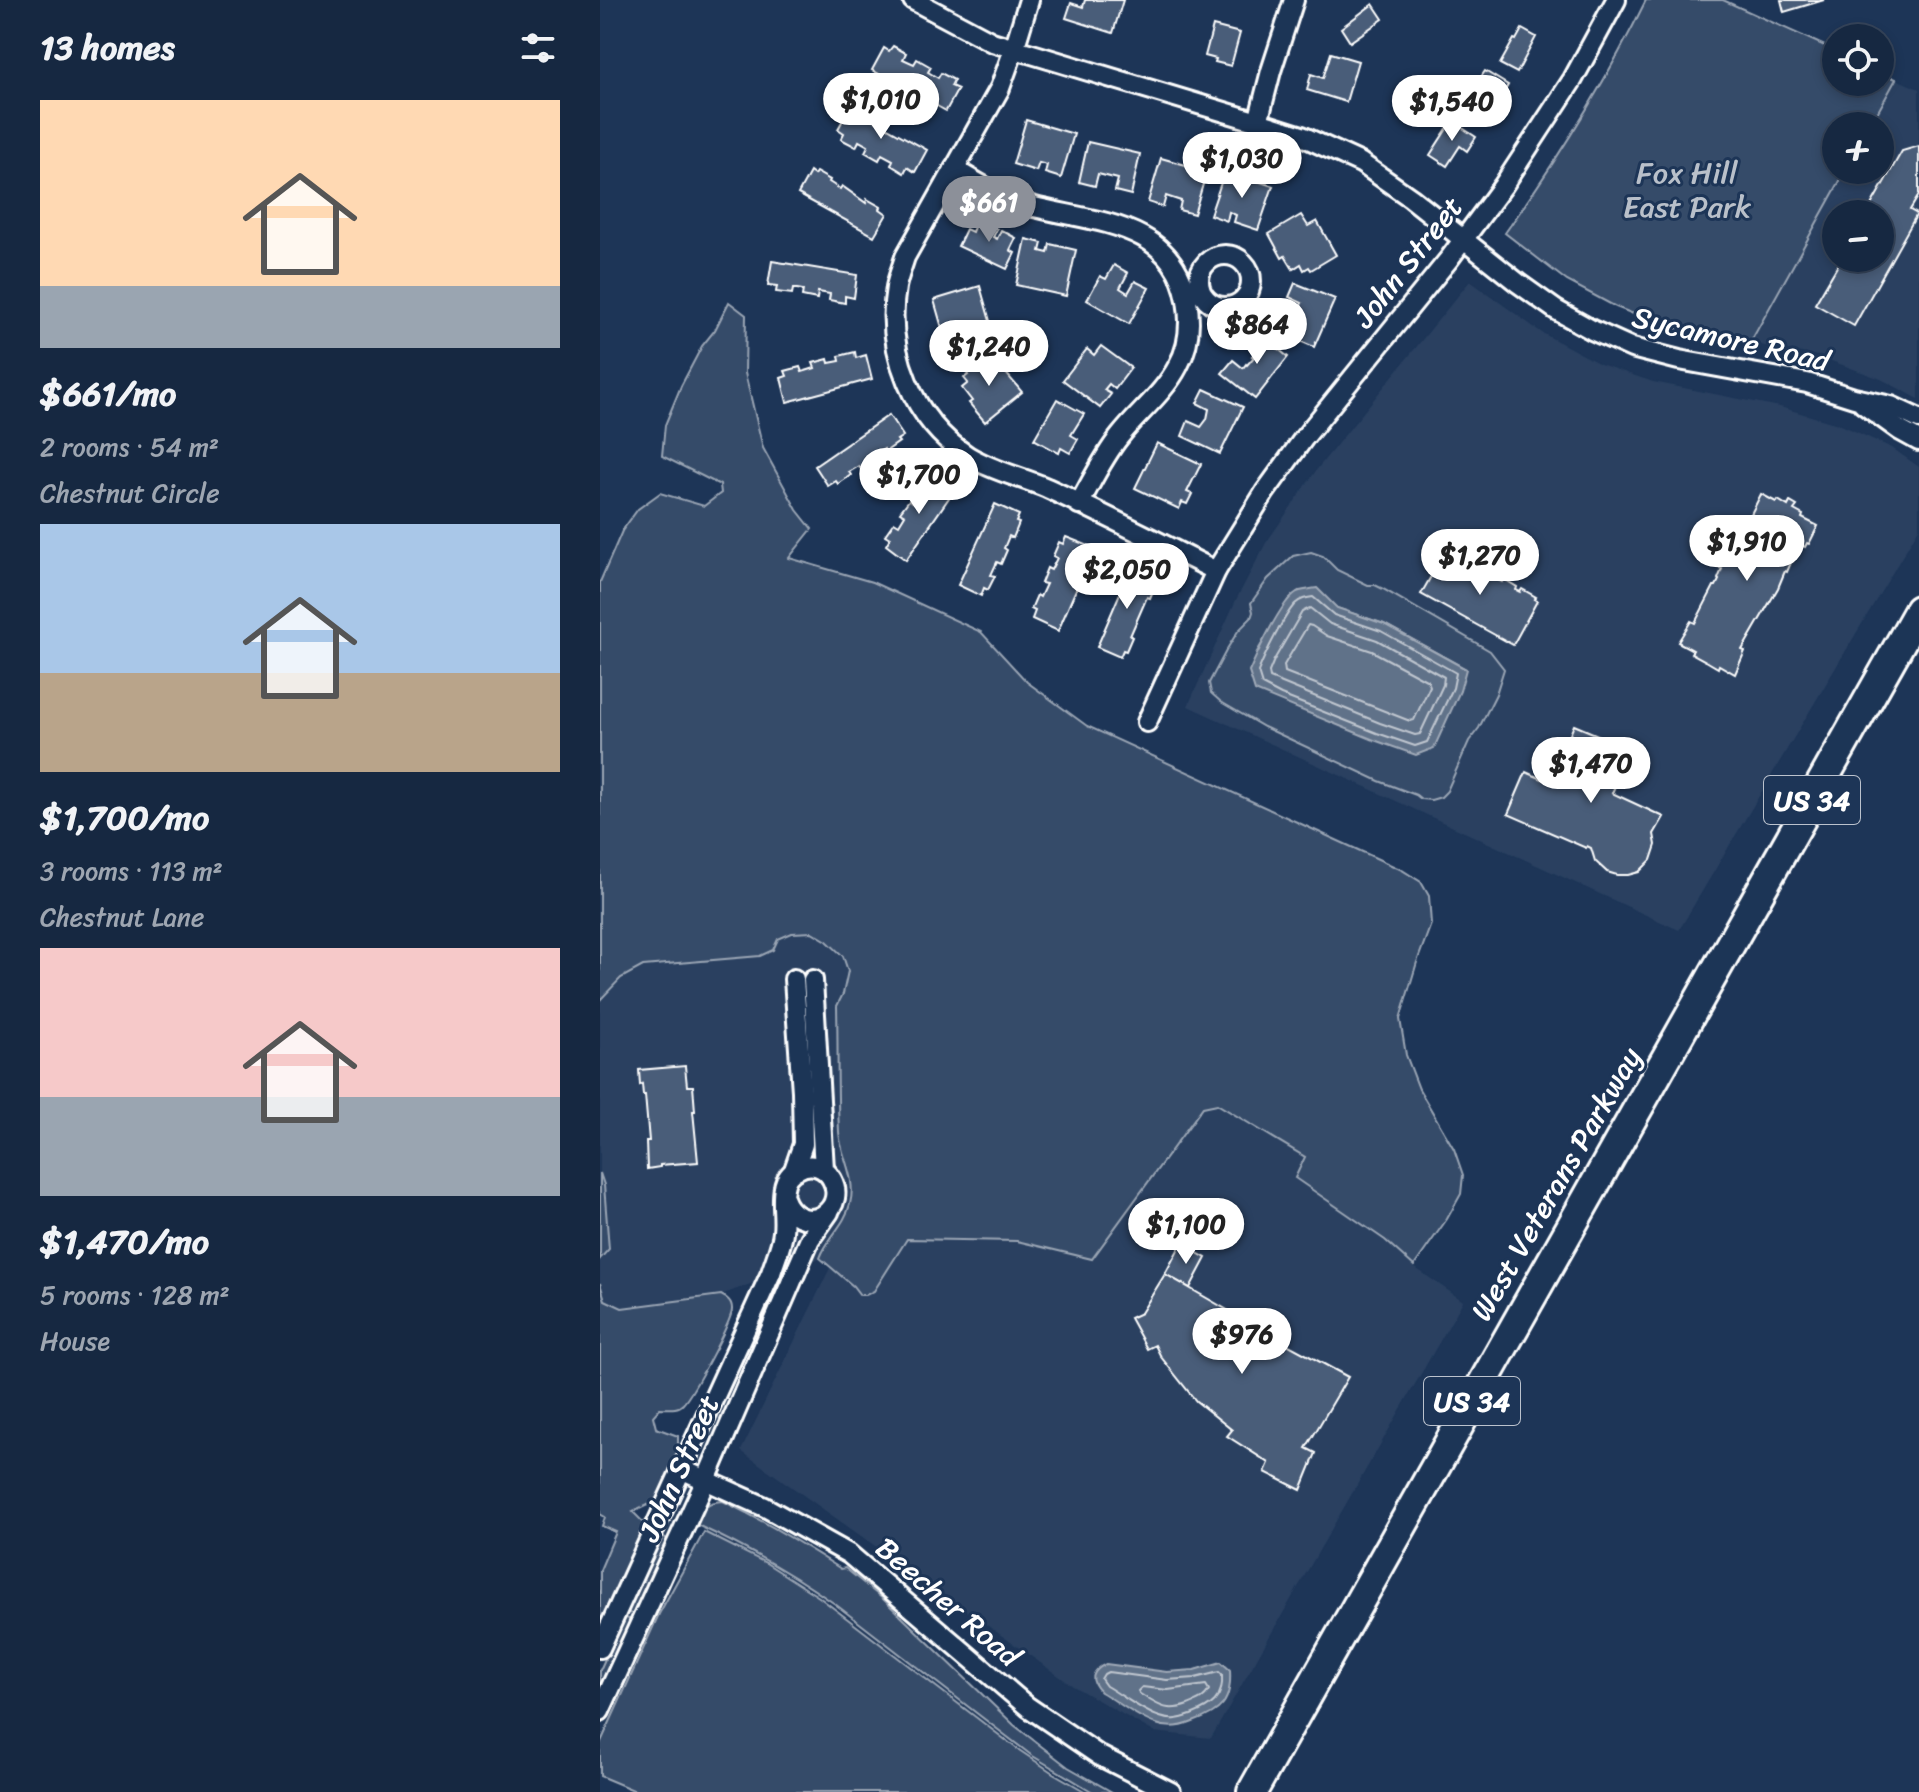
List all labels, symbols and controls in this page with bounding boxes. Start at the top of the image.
text: 13 homes [40,18,175,78]
map controls [1822,24,1894,272]
button: locate [1822,24,1894,96]
icon: filters [516,26,560,70]
pin: $1,010 [816,73,946,141]
pin: $1,540 [1387,75,1517,143]
text: $1,010 [841,76,921,122]
text: $1,540 [1410,78,1494,124]
button: + [1822,112,1894,184]
pin: $1,030 [1177,132,1307,200]
text: $1,030 [1201,135,1283,181]
park label: Fox Hill East Park [1623,146,1752,234]
icon: home [228,152,372,296]
pin: $661 [942,176,1036,244]
text: $661 [960,179,1018,225]
street label: John Street [1338,184,1477,341]
button: − [1822,200,1894,272]
street label: Sycamore Road [1627,290,1837,388]
pin: $864 [1210,298,1304,366]
text: $864 [1225,301,1289,347]
pin: $1,240 [924,320,1054,388]
text: $1,240 [947,323,1031,369]
text: $661/mo [40,364,176,424]
text: 2 rooms · 54 m² [40,424,219,470]
pin: $1,700 [854,448,984,516]
text: $1,700 [877,451,961,497]
text: Chestnut Circle [40,470,220,516]
pin: $1,910 [1682,515,1812,583]
text: $1,910 [1707,518,1787,564]
pin: $1,270 [1415,529,1545,597]
text: $1,270 [1439,532,1521,578]
pin: $2,050 [1062,543,1192,611]
text: $2,050 [1083,546,1171,592]
icon: home [228,576,372,720]
pin: $1,470 [1526,737,1656,805]
text: $1,470 [1549,740,1633,786]
road number: US 34 [1764,776,1860,824]
text: $1,700/mo [40,788,209,848]
text: 3 rooms · 113 m² [40,848,223,894]
text: Chestnut Lane [40,894,204,940]
icon: home [228,1000,372,1144]
street label: West Veterans Parkway [1455,1036,1657,1332]
pin: $1,100 [1121,1198,1251,1266]
text: $1,100 [1146,1201,1226,1247]
text: $1,470/mo [40,1212,209,1272]
text: 5 rooms · 128 m² [40,1272,230,1318]
pin: $976 [1195,1308,1289,1376]
text: $976 [1210,1311,1274,1357]
text: House [40,1318,110,1364]
road number: US 34 [1424,1377,1520,1425]
street label: John Street [622,1386,735,1551]
street label: Beecher Road [863,1523,1035,1683]

